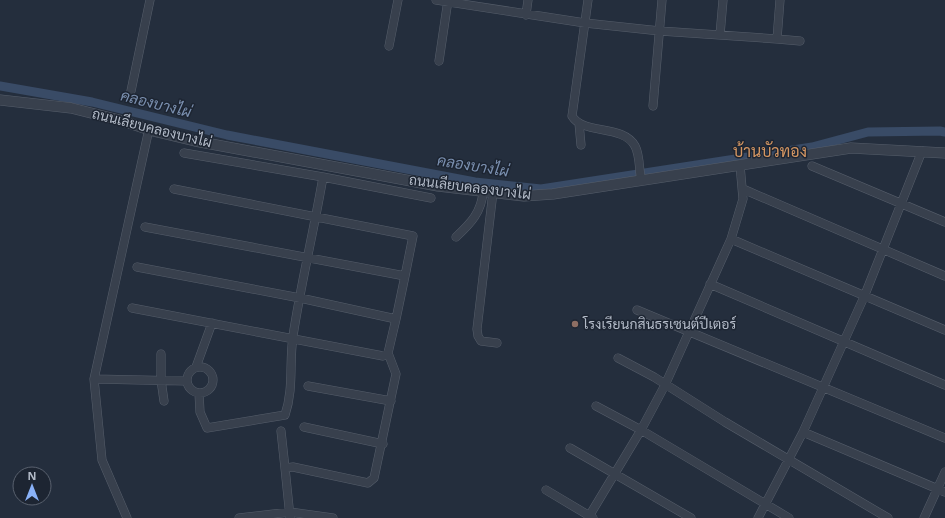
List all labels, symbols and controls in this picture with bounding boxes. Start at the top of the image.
water label: คลองบางไผ่ [119,85,195,122]
street label: ถนนเลียบคลองบางไผ่ [90,103,214,152]
district label: บ้านบัวทอง [733,140,807,162]
water label: คลองบางไผ่ [436,149,511,181]
street label: ถนนเลียบคลองบางไผ่ [408,170,532,203]
place label: โรงเรียนกสินธรเซนต์ปีเตอร์ [582,314,737,333]
marker: โรงเรียนกสินธรเซนต์ปีเตอร์ [570,319,580,329]
north arrow [12,466,52,506]
text: N [28,468,36,483]

